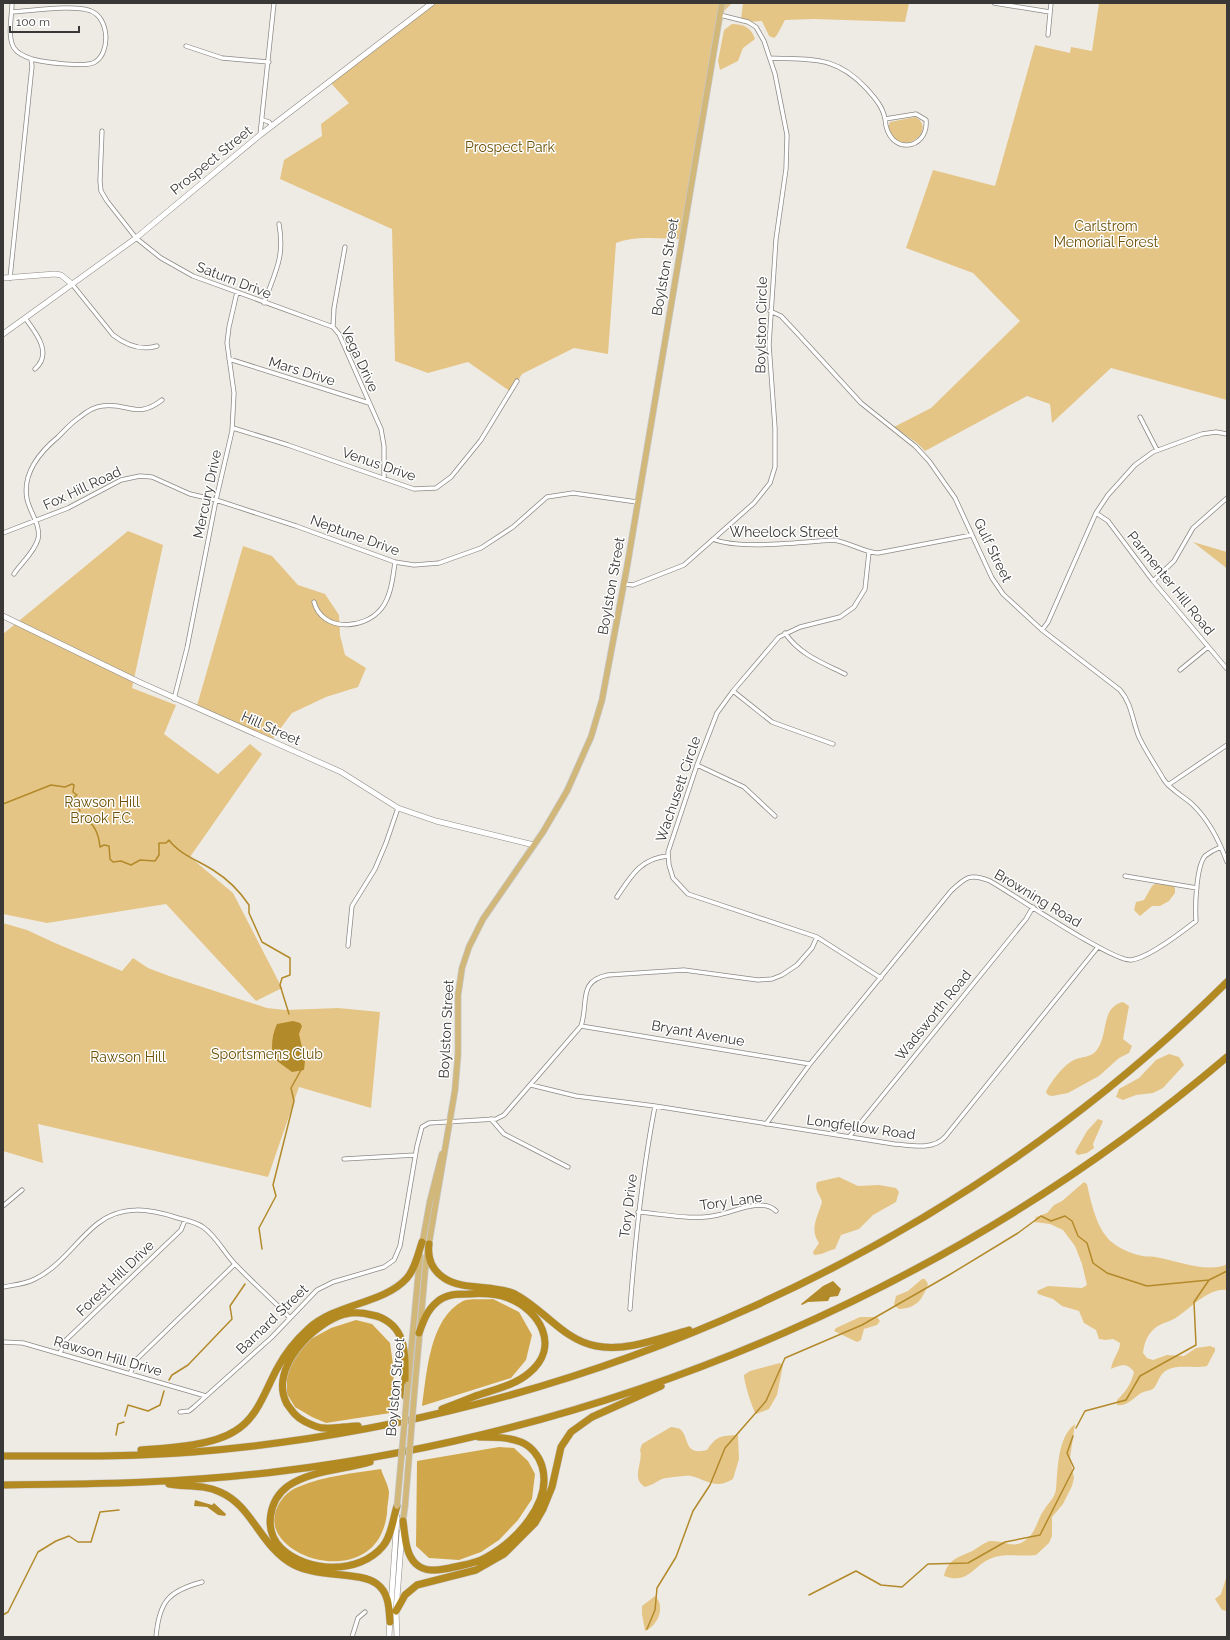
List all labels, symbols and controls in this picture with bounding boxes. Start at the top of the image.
scale bar [10,8,79,34]
text: 100 m [16,15,50,29]
street label: Prospect Street [167,122,255,198]
park label: Prospect Park [465,139,556,155]
street label: Boylston Street [649,217,682,317]
park label: Carlstrom Memorial Forest [1054,218,1159,250]
street label: Saturn Drive [194,258,274,302]
street label: Boylston Circle [752,276,770,374]
street label: Vega Drive [338,324,382,394]
street label: Mars Drive [267,353,337,389]
street label: Venus Drive [340,444,418,484]
street label: Mercury Drive [190,448,224,540]
street label: Fox Hill Road [40,463,124,513]
street label: Neptune Drive [308,511,402,559]
street label: Gulf Street [971,516,1015,585]
street label: Wheelock Street [730,524,839,540]
street label: Parmenter Hill Road [1124,528,1218,638]
street label: Boylston Street [595,536,628,636]
street label: Hill Street [239,708,303,748]
street label: Wachusett Circle [652,734,704,844]
park label: Rawson Hill Brook F.C. [64,794,140,826]
street label: Browning Road [992,866,1084,930]
street label: Wadsworth Road [892,967,974,1063]
street label: Boylston Street [435,979,457,1079]
street label: Bryant Avenue [650,1017,746,1049]
park label: Sportsmens Club [211,1046,323,1062]
park label: Rawson Hill [90,1049,166,1065]
street label: Longfellow Road [806,1111,916,1143]
street label: Tory Drive [616,1173,640,1239]
street label: Tory Lane [699,1189,763,1213]
street label: Forest Hill Drive [73,1237,157,1319]
street label: Barnard Street [233,1281,311,1357]
street label: Rawson Hill Drive [52,1333,164,1379]
street label: Boylston Street [383,1337,407,1437]

